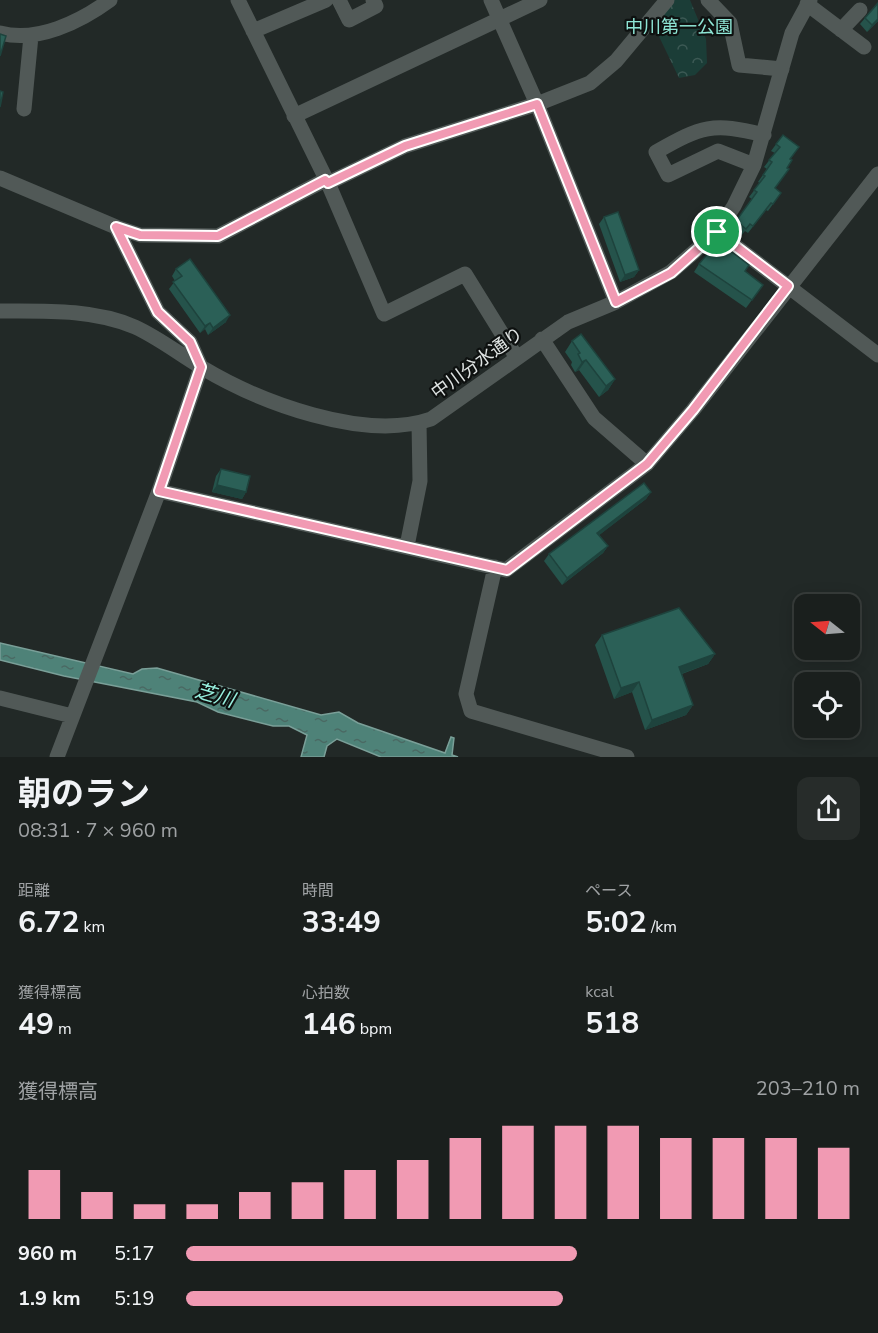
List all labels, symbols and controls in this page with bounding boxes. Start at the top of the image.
park label: 中川第一公園 [625,15,733,39]
pin [691,206,742,257]
icon: arrive [700,215,733,248]
street label: 中川分水通り [426,322,528,404]
north arrow [794,594,860,660]
map controls [794,594,860,738]
button: locate [794,672,860,738]
water label: 芝川 [192,677,240,715]
text: 朝のラン [18,772,150,817]
button: share [797,777,860,840]
text: 08:31 · 7 × 960 m [18,817,178,844]
text: 距離 [18,880,50,902]
text: 時間 [302,880,334,902]
text: ペース [585,880,633,902]
text: 6.72 [18,902,79,943]
text: 33:49 [302,902,381,943]
text: 5:02 [585,902,647,943]
text: km [79,916,105,938]
text: /km [647,916,677,938]
text: kcal [585,981,614,1003]
text: 獲得標高 [18,982,82,1004]
text: 心拍数 [302,982,350,1004]
text: 518 [585,1003,639,1044]
text: 49 [18,1004,54,1045]
text: 146 [302,1004,356,1045]
text: m [54,1018,72,1040]
text: bpm [356,1018,392,1040]
text: 203–210 m [756,1075,860,1102]
text: 獲得標高 [18,1078,98,1105]
text: 960 m [18,1240,77,1267]
text: 5:17 [114,1240,155,1267]
text: 1.9 km [18,1285,81,1312]
text: 5:19 [114,1285,155,1312]

